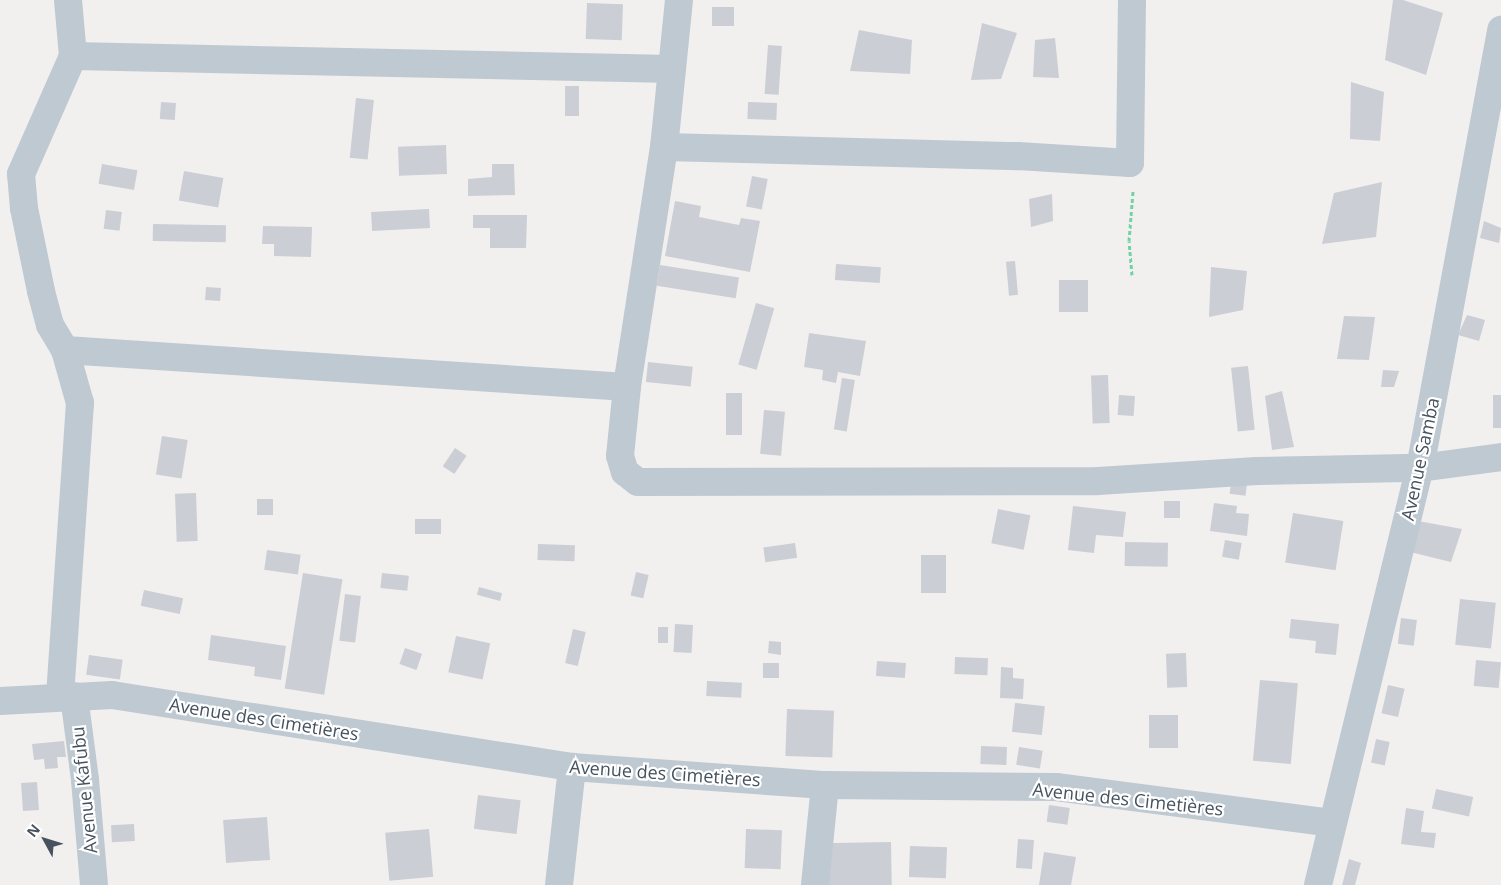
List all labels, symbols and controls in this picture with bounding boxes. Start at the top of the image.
street label: Avenue Samba [1396,396,1444,522]
street label: Avenue des Cimetières [168,693,360,745]
street label: Avenue Kafubu [67,725,101,855]
street label: Avenue des Cimetières [569,756,761,790]
street label: Avenue des Cimetières [1032,778,1224,820]
north arrow [20,815,70,865]
text: N [22,820,44,841]

